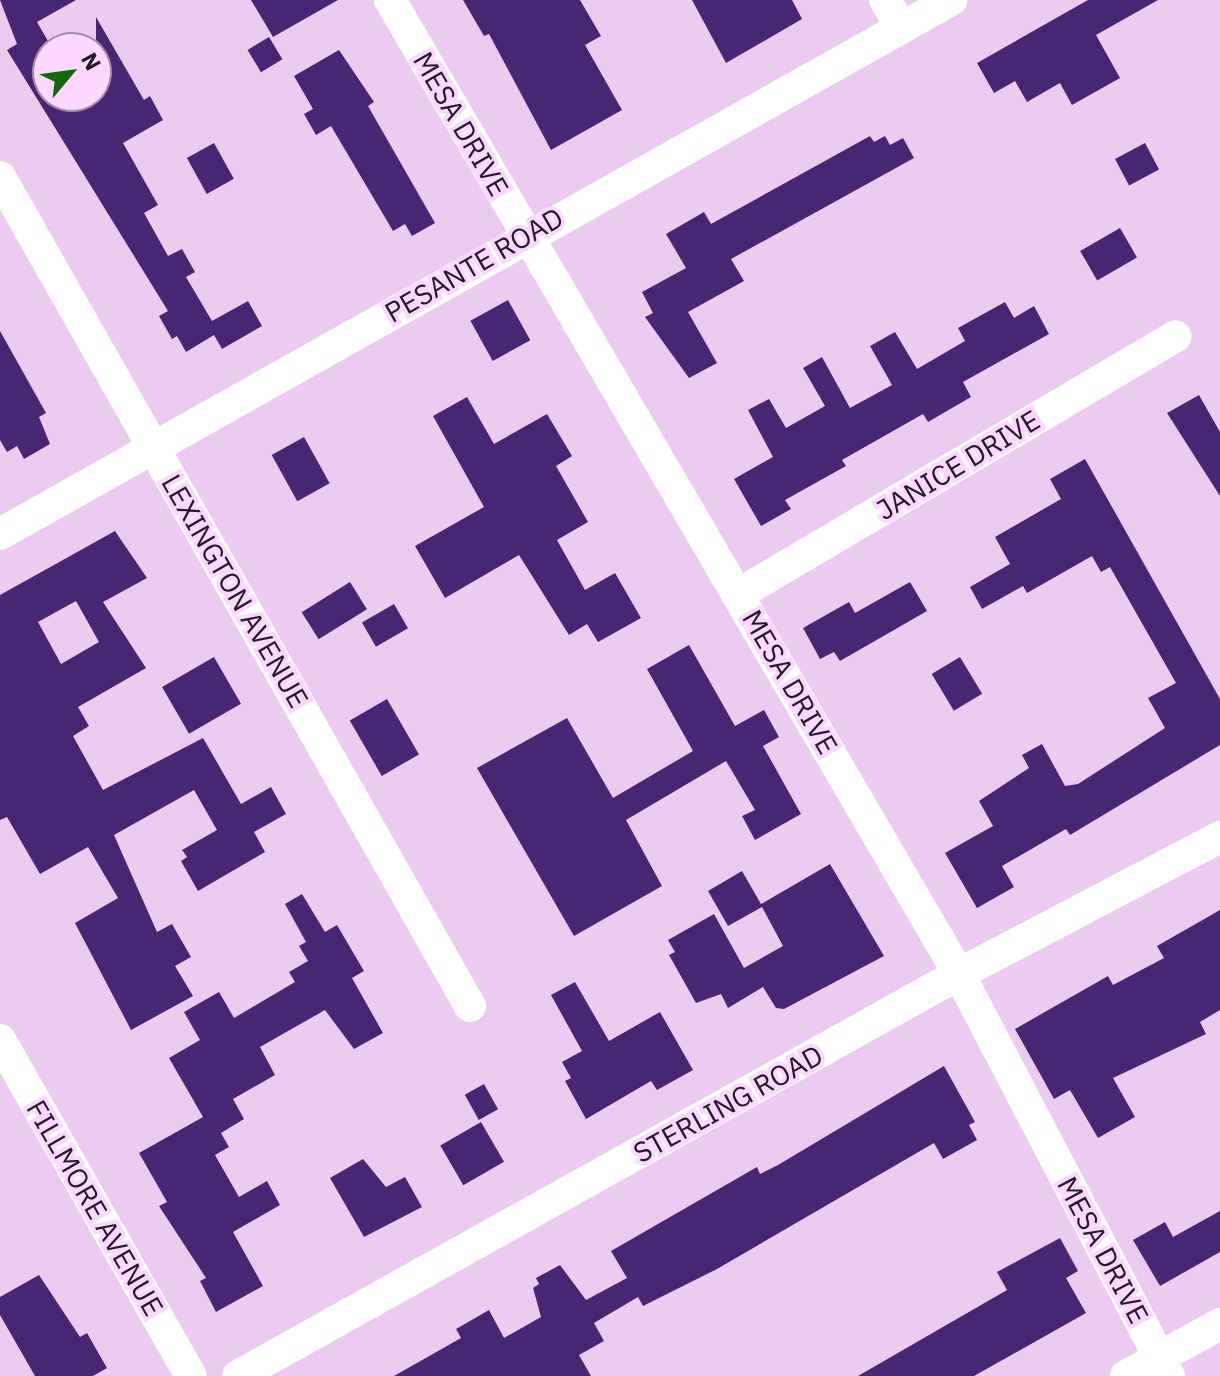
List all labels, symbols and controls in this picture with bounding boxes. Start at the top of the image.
north arrow [32,32,112,112]
street label: MESA DRIVE [406,46,516,202]
text: N [75,47,108,75]
street label: PESANTE ROAD [379,200,569,330]
street label: JANICE DRIVE [870,403,1046,527]
street label: LEXINGTON AVENUE [154,468,316,714]
street label: MESA DRIVE [735,604,845,760]
street label: STERLING ROAD [628,1038,828,1170]
street label: FILLMORE AVENUE [20,1094,170,1322]
street label: MESA DRIVE [1050,1171,1156,1329]

